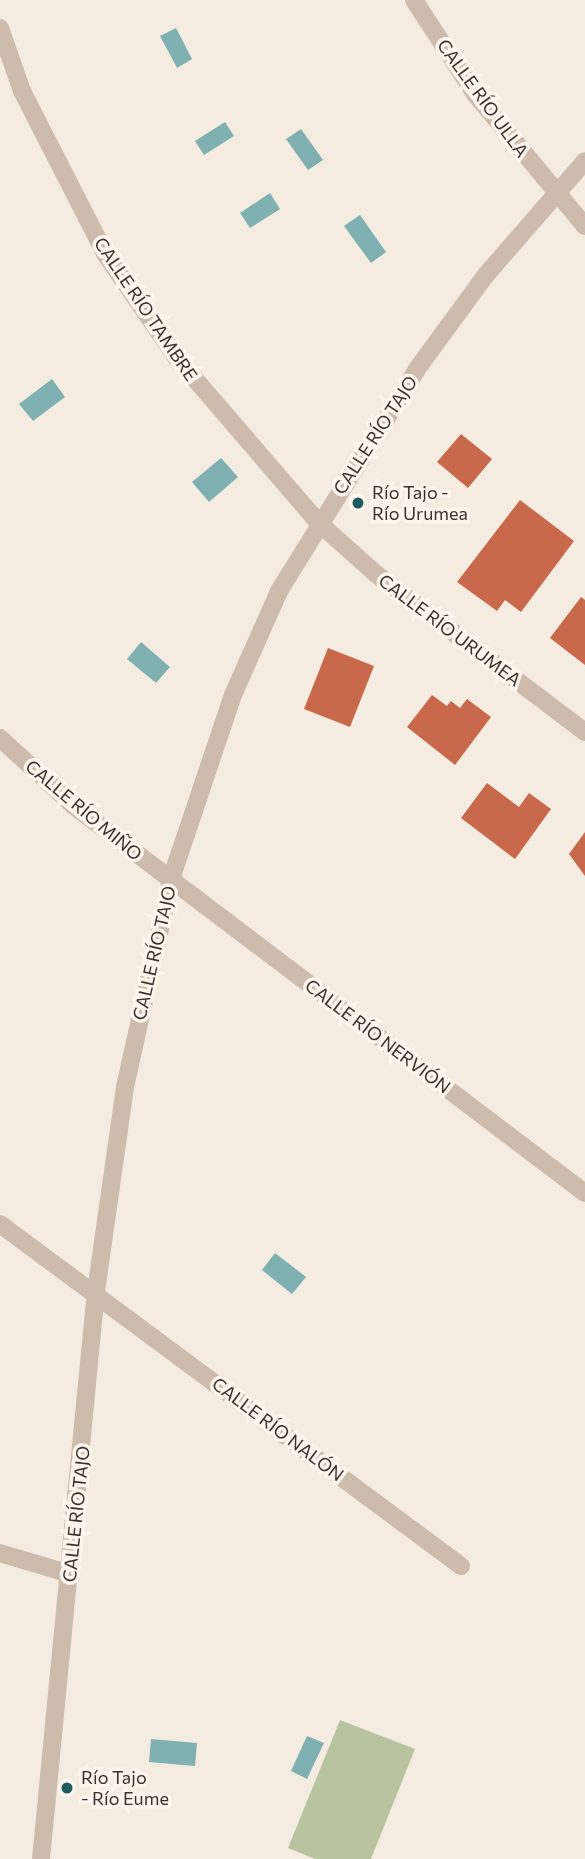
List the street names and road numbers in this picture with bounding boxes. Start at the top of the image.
street label: CALLE RÍO ULLA [433,35,533,161]
street label: CALLE RÍO TAMBRE [90,233,202,385]
street label: CALLE RÍO TAJO [329,372,421,498]
street label: CALLE RÍO URUMEA [374,569,526,691]
street label: CALLE RÍO MIÑO [21,755,147,865]
street label: CALLE RÍO TAJO [128,884,180,1022]
street label: CALLE RÍO NERVIÓN [301,974,455,1098]
street label: CALLE RÍO NALÓN [208,1373,348,1485]
street label: CALLE RÍO TAJO [58,1445,94,1583]

